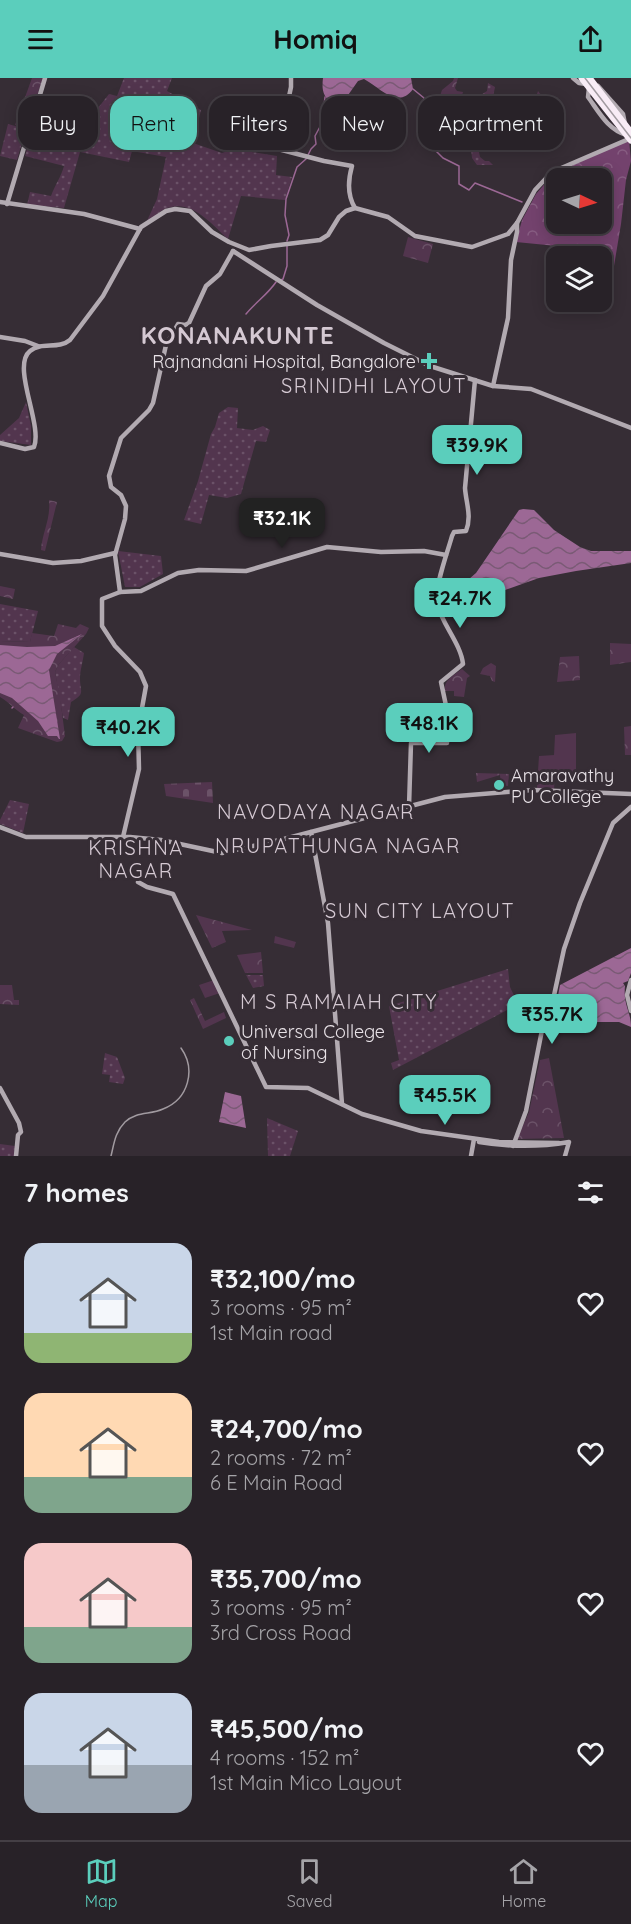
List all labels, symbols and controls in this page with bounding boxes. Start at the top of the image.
text: Homiq [273,22,358,56]
icon: menu [24,23,57,56]
icon: share [574,23,607,56]
chip: Buy [18,96,98,150]
chip: Rent [110,96,197,150]
chip: Filters [209,96,309,150]
chip: New [321,96,406,150]
chip: Apartment [418,96,564,150]
north arrow [546,168,612,234]
map controls [546,168,612,312]
button: layers [546,246,612,312]
district label: KONANAKUNTE [141,320,335,350]
place label: Rajnandani Hospital, Bangalore [152,350,416,373]
marker: Rajnandani Hospital, Bangalore [420,352,438,370]
district label: SRINIDHI LAYOUT [281,373,467,398]
pin: ₹39.9K [428,425,526,476]
text: ₹39.9K [446,432,508,457]
pin: ₹32.1K [233,498,331,549]
text: ₹32.1K [253,505,311,530]
pin: ₹24.7K [411,578,509,629]
text: ₹24.7K [428,585,492,610]
pin: ₹48.1K [380,703,478,754]
pin: ₹40.2K [79,707,177,758]
text: ₹48.1K [400,710,458,735]
text: ₹40.2K [96,714,160,739]
place label: Amaravathy PU College [511,764,614,808]
marker: Amaravathy PU College [492,778,506,792]
district label: NAVODAYA NAGAR [217,799,415,824]
district label: NRUPATHUNGA NAGAR [215,833,461,858]
district label: KRISHNA NAGAR [88,835,184,883]
district label: SUN CITY LAYOUT [325,898,515,923]
district label: M S RAMAIAH CITY [240,989,438,1014]
pin: ₹35.7K [503,994,601,1045]
text: ₹35.7K [521,1001,583,1026]
place label: Universal College of Nursing [241,1020,385,1064]
marker: Universal College of Nursing [222,1034,236,1048]
pin: ₹45.5K [396,1075,494,1126]
text: ₹45.5K [413,1082,477,1107]
text: 7 homes [24,1176,129,1209]
icon: filters [574,1176,607,1209]
text: ₹32,100/mo [210,1262,355,1295]
icon: home [72,1267,144,1339]
icon: heart [574,1287,607,1320]
text: 3 rooms · 95 m² [210,1295,352,1320]
text: 1st Main road [210,1320,333,1345]
text: ₹24,700/mo [210,1412,363,1445]
icon: home [72,1417,144,1489]
icon: heart [574,1437,607,1470]
text: 2 rooms · 72 m² [210,1445,352,1470]
text: 6 E Main Road [210,1470,343,1495]
text: ₹35,700/mo [210,1562,362,1595]
icon: home [72,1567,144,1639]
icon: heart [574,1587,607,1620]
text: 3 rooms · 95 m² [210,1595,352,1620]
text: 3rd Cross Road [210,1620,352,1645]
text: ₹45,500/mo [210,1712,364,1745]
icon: home [72,1717,144,1789]
icon: heart [574,1737,607,1770]
text: 4 rooms · 152 m² [210,1745,359,1770]
text: 1st Main Mico Layout [210,1770,402,1795]
tab: Map [85,1855,118,1911]
tab: Saved [287,1855,332,1911]
tab: Home [502,1855,546,1911]

